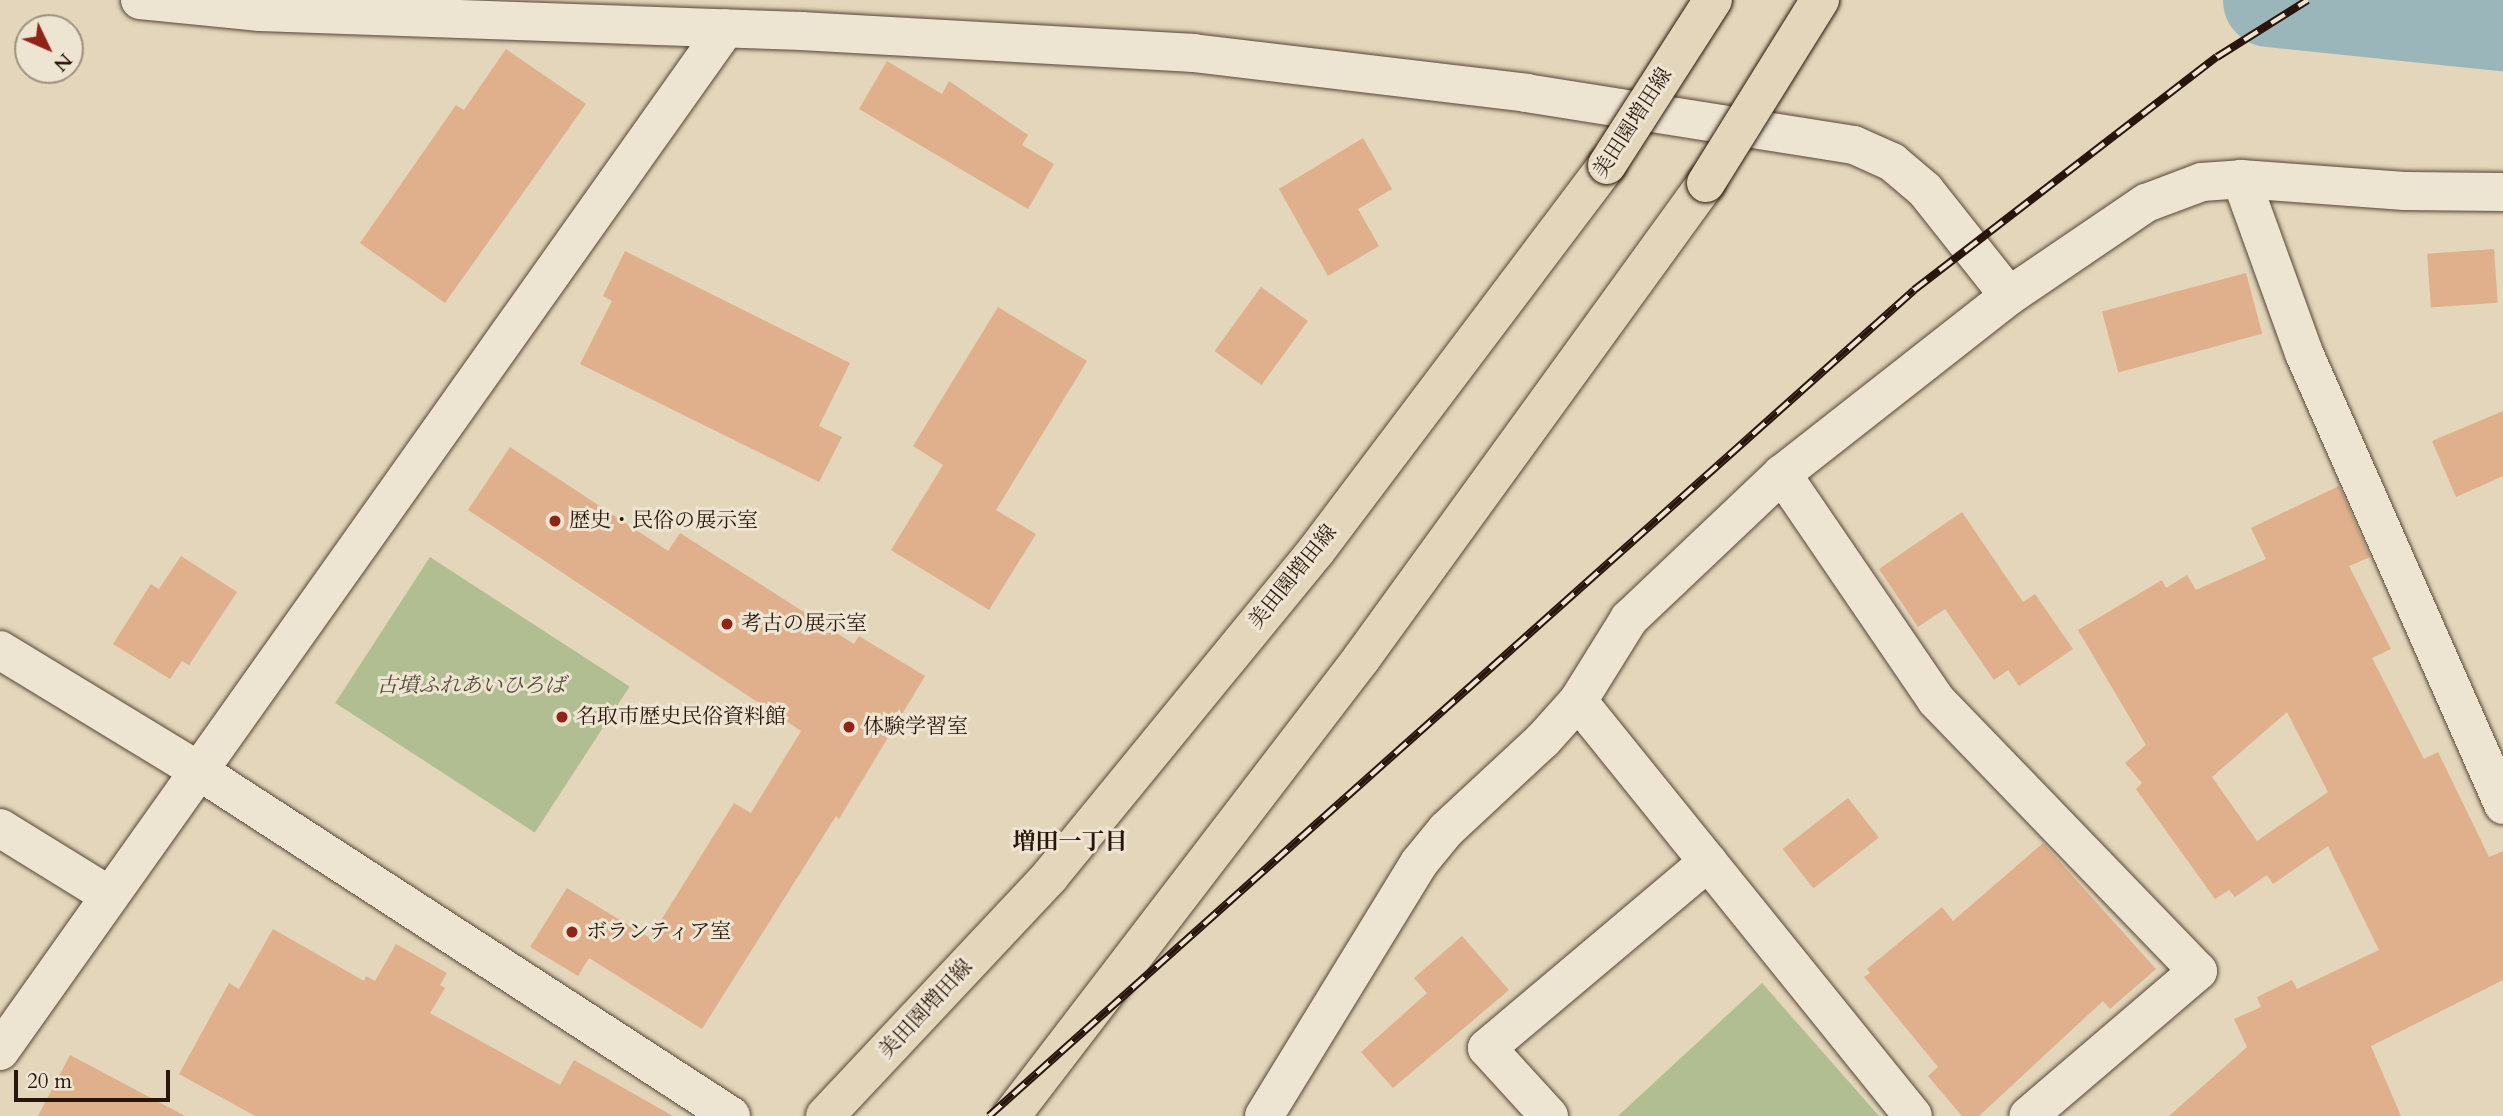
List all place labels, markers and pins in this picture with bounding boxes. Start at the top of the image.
place label: 歴史・民俗の展示室 [569,508,758,534]
marker: 歴史・民俗の展示室 [547,513,563,529]
place label: 考古の展示室 [741,611,867,637]
marker: 考古の展示室 [719,616,735,632]
place label: 名取市歴史民俗資料館 [576,704,786,730]
marker: 名取市歴史民俗資料館 [554,709,570,725]
place label: 体験学習室 [863,714,968,740]
marker: 体験学習室 [841,719,857,735]
place label: ボランティア室 [586,919,733,945]
marker: ボランティア室 [564,924,580,940]

